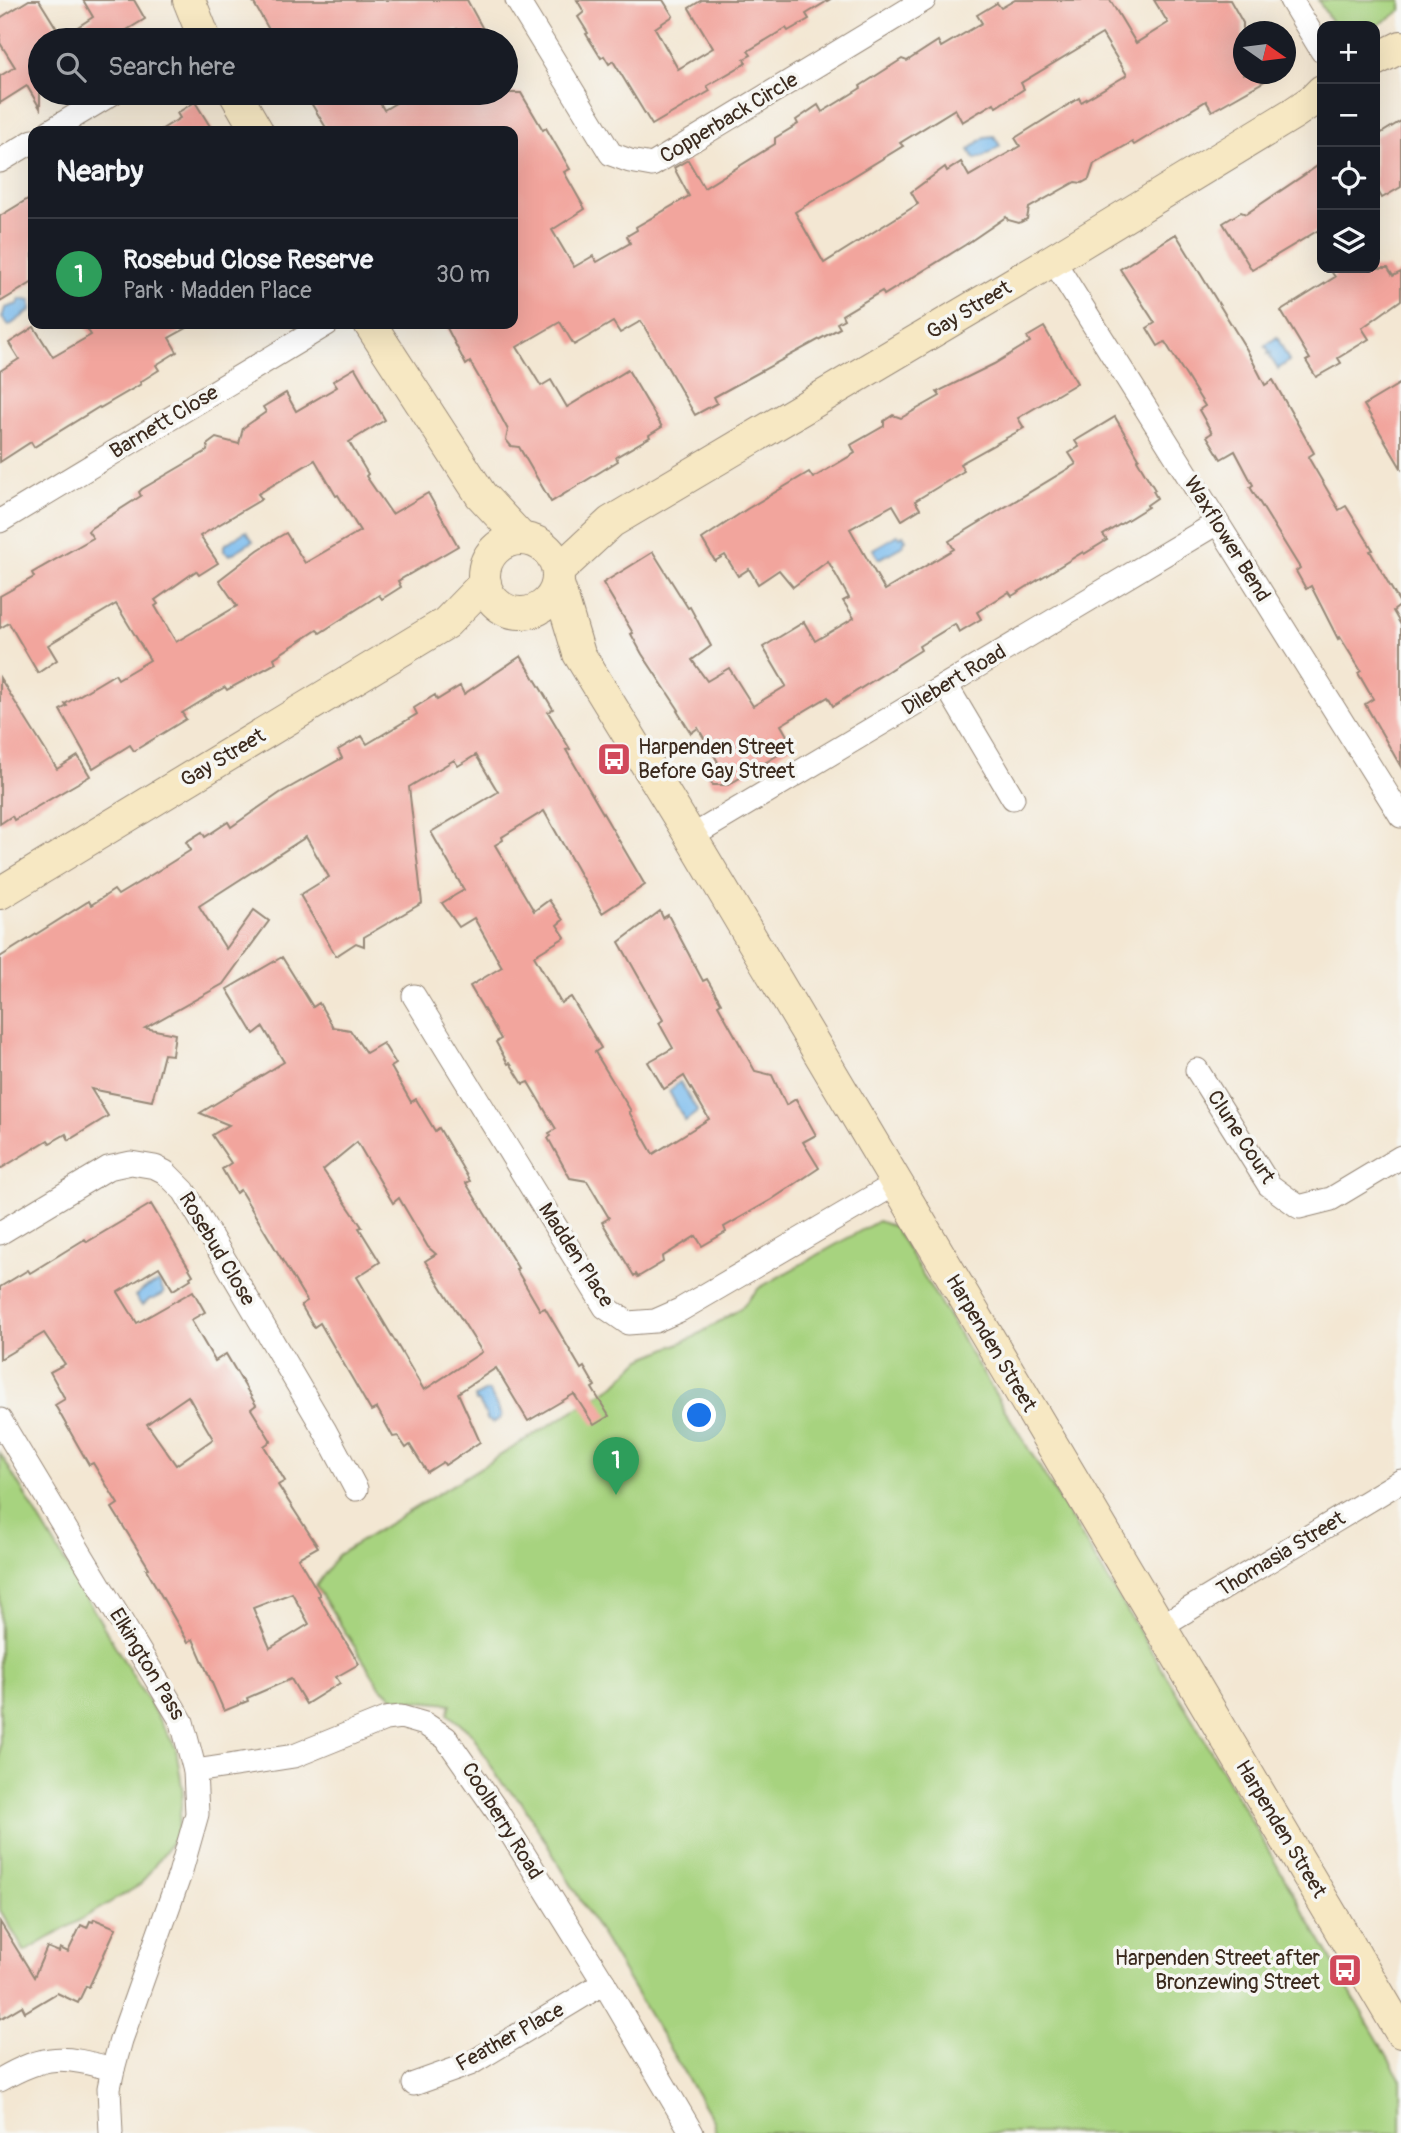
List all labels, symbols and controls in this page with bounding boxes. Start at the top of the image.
north arrow [1233,21,1296,84]
map controls [1317,21,1380,273]
button: + [1317,21,1380,84]
search box [28,28,518,105]
icon: search [52,48,90,86]
text: Search here [108,51,235,83]
street label: Copperback Circle [655,66,804,170]
button: − [1317,84,1380,147]
button: locate [1317,147,1380,210]
text: Nearby [56,153,143,190]
button: layers [1317,210,1380,273]
text: Rosebud Close Reserve [123,244,373,276]
text: 1 [75,260,84,289]
text: 30 m [436,260,490,289]
street label: Gay Street [922,274,1017,346]
text: Park · Madden Place [123,276,312,305]
street label: Barnett Close [105,379,224,465]
street label: Waxflower Bend [1178,471,1276,607]
street label: Dilebert Road [897,638,1011,722]
street label: Gay Street [176,722,271,794]
place label: Harpenden Street Before Gay Street [638,734,795,785]
bus stop icon: Harpenden Street Before Gay Street [595,740,633,778]
street label: Clune Court [1201,1085,1281,1189]
street label: Rosebud Close [172,1187,262,1311]
street label: Madden Place [532,1198,620,1313]
street label: Harpenden Street [939,1269,1043,1417]
your location [682,1398,716,1432]
pin: 1 [593,1437,639,1495]
street label: Thomasia Street [1212,1505,1351,1603]
street label: Elkington Pass [103,1603,191,1725]
street label: Harpenden Street [1229,1755,1333,1903]
street label: Coolberry Road [455,1757,549,1885]
place label: Harpenden Street after Bronzewing Street [1115,1945,1321,1996]
bus stop icon: Harpenden Street after Bronzewing Street [1326,1951,1364,1989]
street label: Feather Place [451,1996,569,2078]

